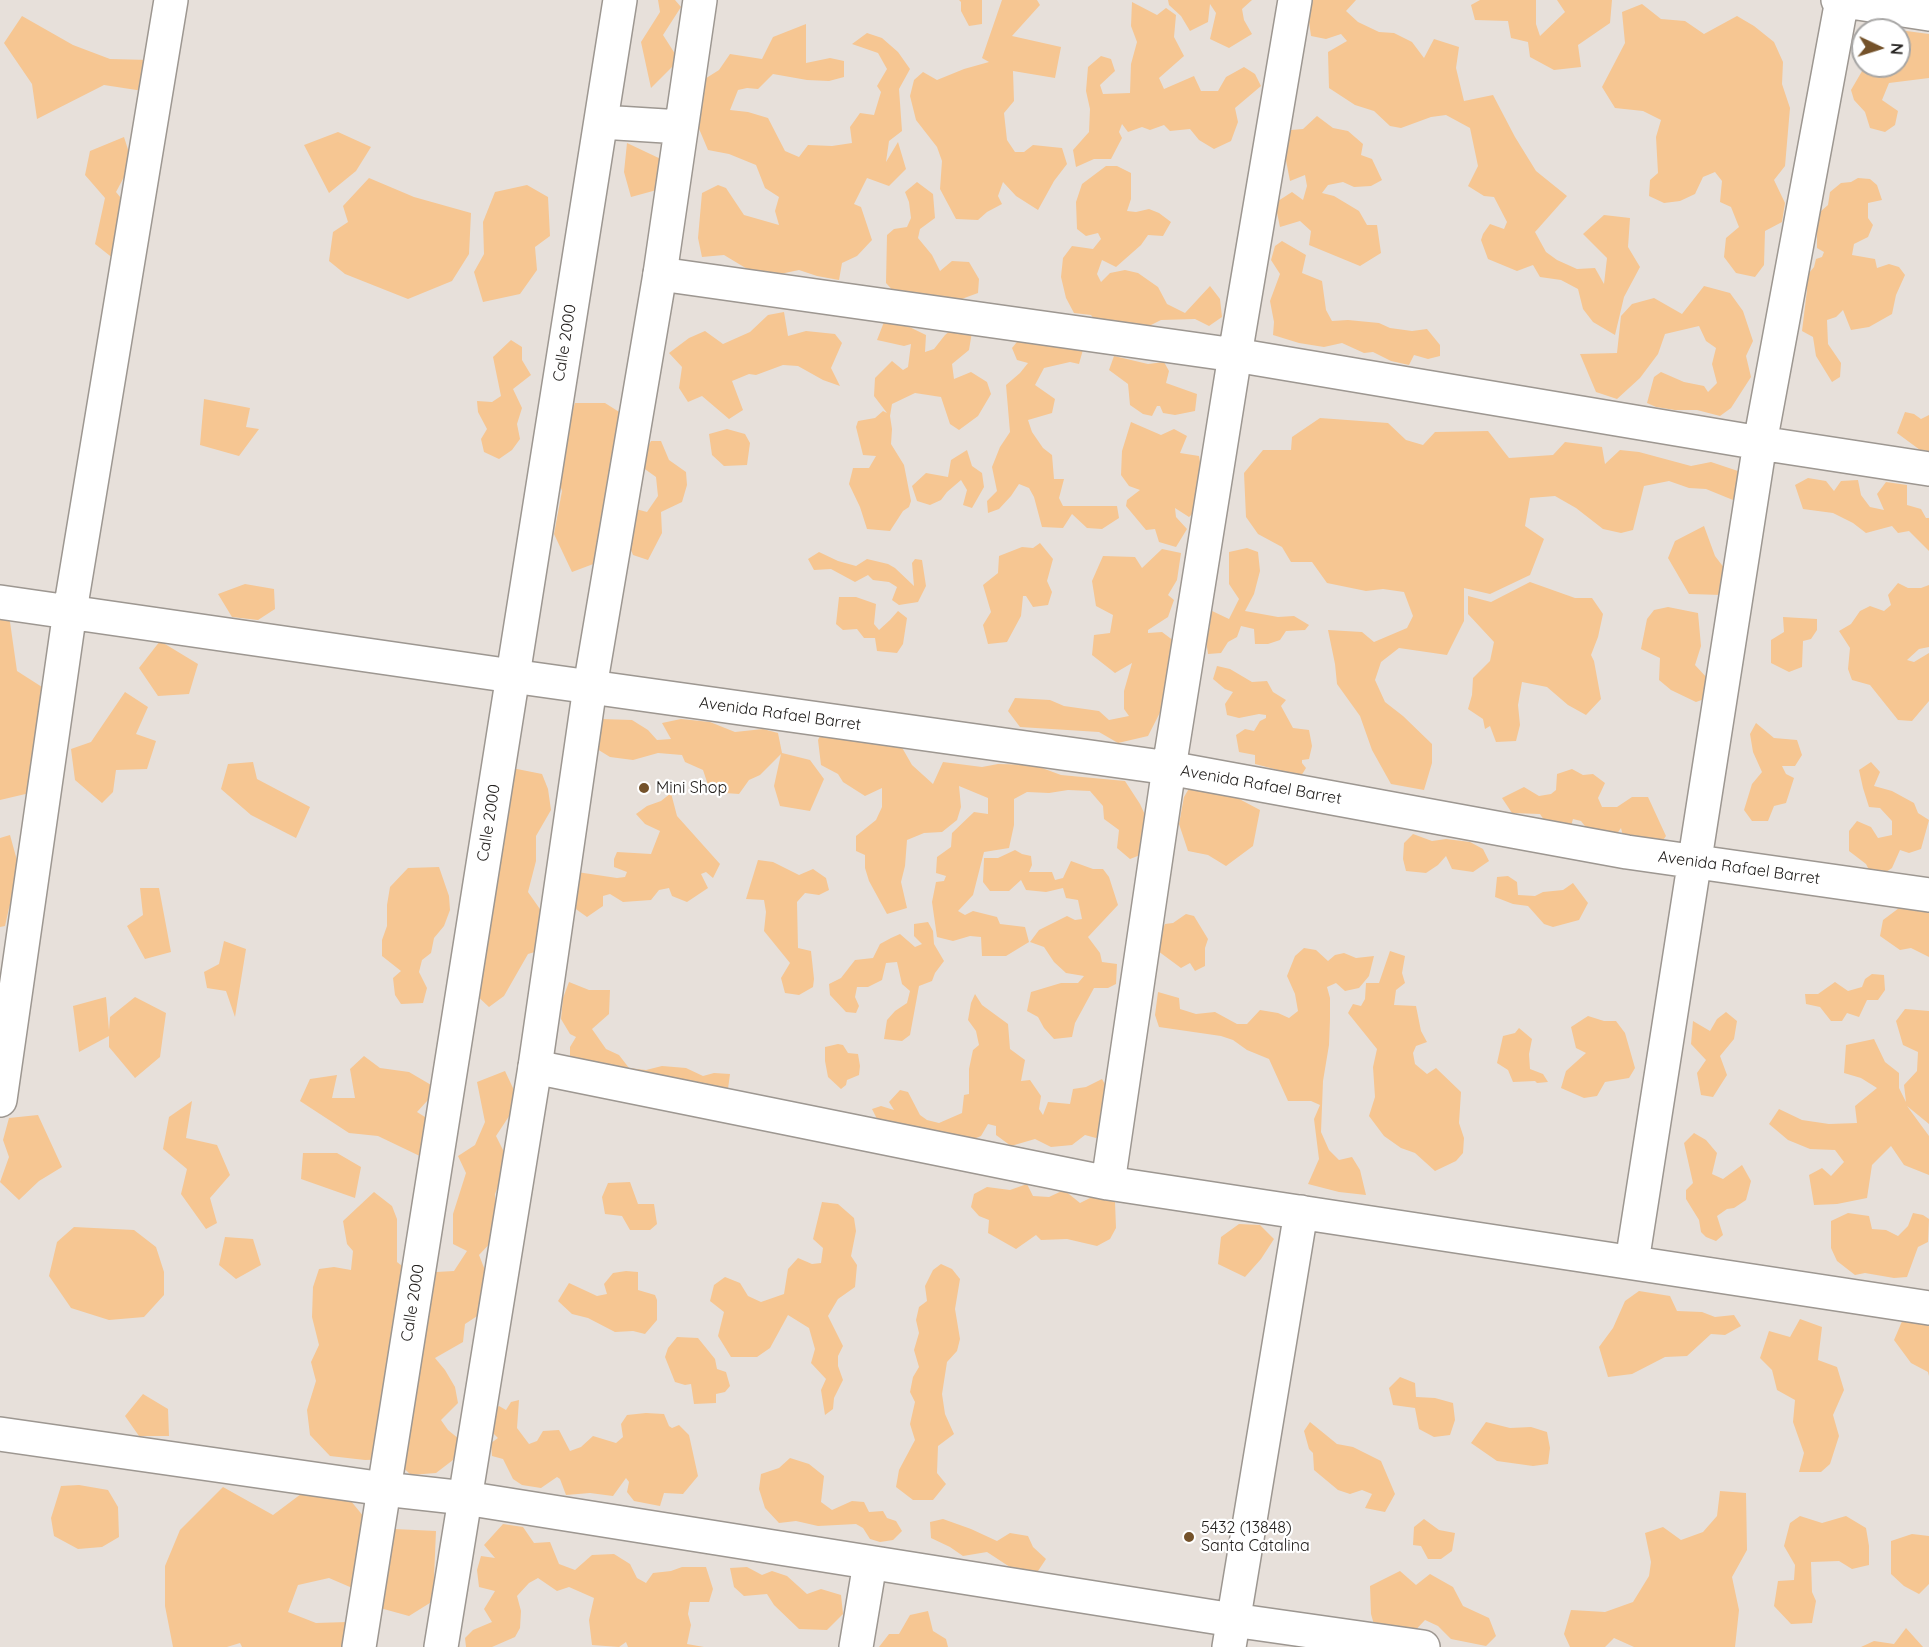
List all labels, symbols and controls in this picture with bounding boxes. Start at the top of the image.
north arrow [1851,18,1911,78]
text: N [1887,43,1907,56]
street label: Calle 2000 [549,303,581,383]
street label: Avenida Rafael Barret [698,693,862,735]
street label: Avenida Rafael Barret [1179,761,1343,809]
place label: Mini Shop [656,778,727,798]
marker: Mini Shop [637,781,651,795]
street label: Calle 2000 [473,783,505,863]
street label: Avenida Rafael Barret [1657,847,1821,889]
street label: Calle 2000 [397,1263,429,1343]
place label: 5432 (13848) Santa Catalina [1201,1518,1310,1556]
marker: 5432 (13848) Santa Catalina [1182,1530,1196,1544]

